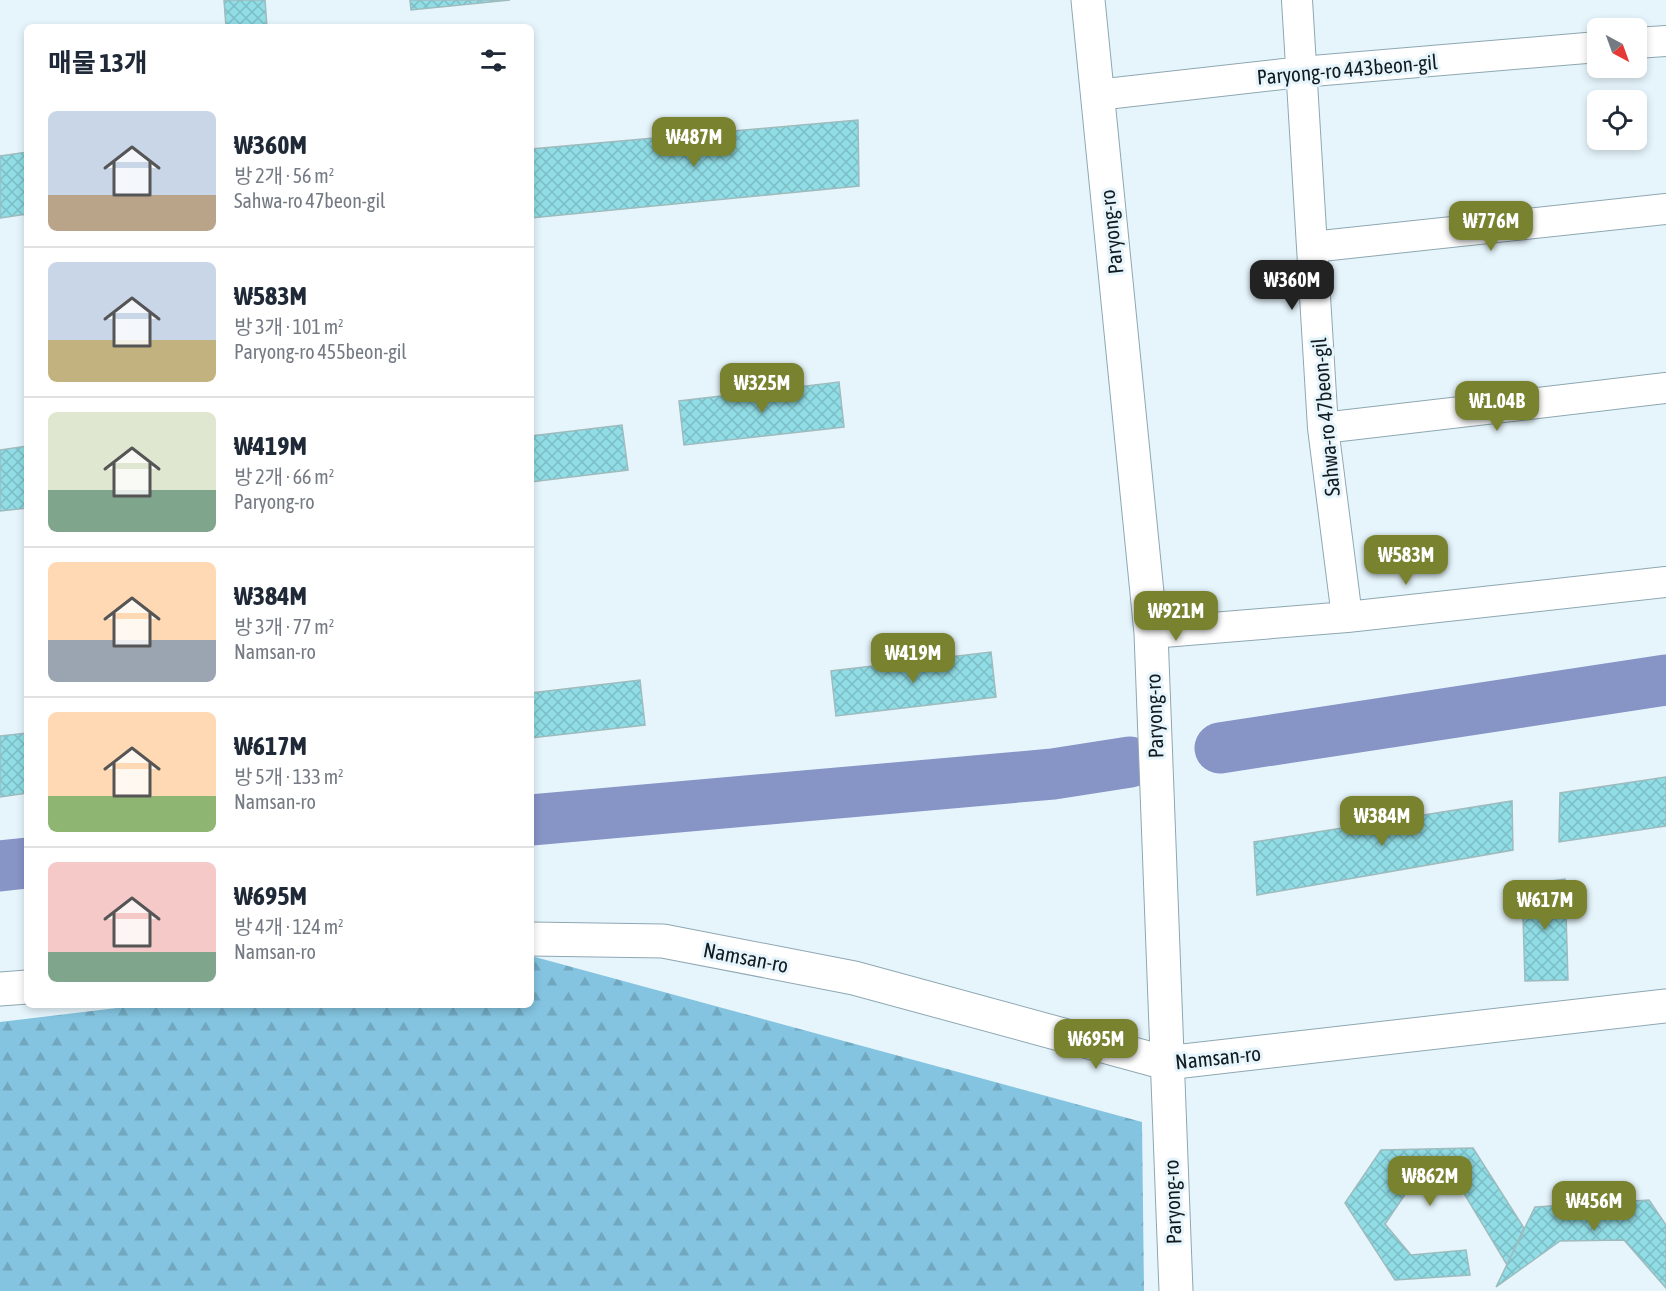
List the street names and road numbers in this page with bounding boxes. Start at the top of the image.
street label: Paryong-ro 443beon-gil [1256,49,1439,89]
street label: Paryong-ro [1095,189,1127,275]
street label: Sahwa-ro 47beon-gil [1306,336,1344,497]
street label: Paryong-ro [1141,673,1167,759]
street label: Namsan-ro [702,937,790,977]
street label: Namsan-ro [1174,1041,1262,1073]
street label: Paryong-ro [1159,1159,1185,1245]

